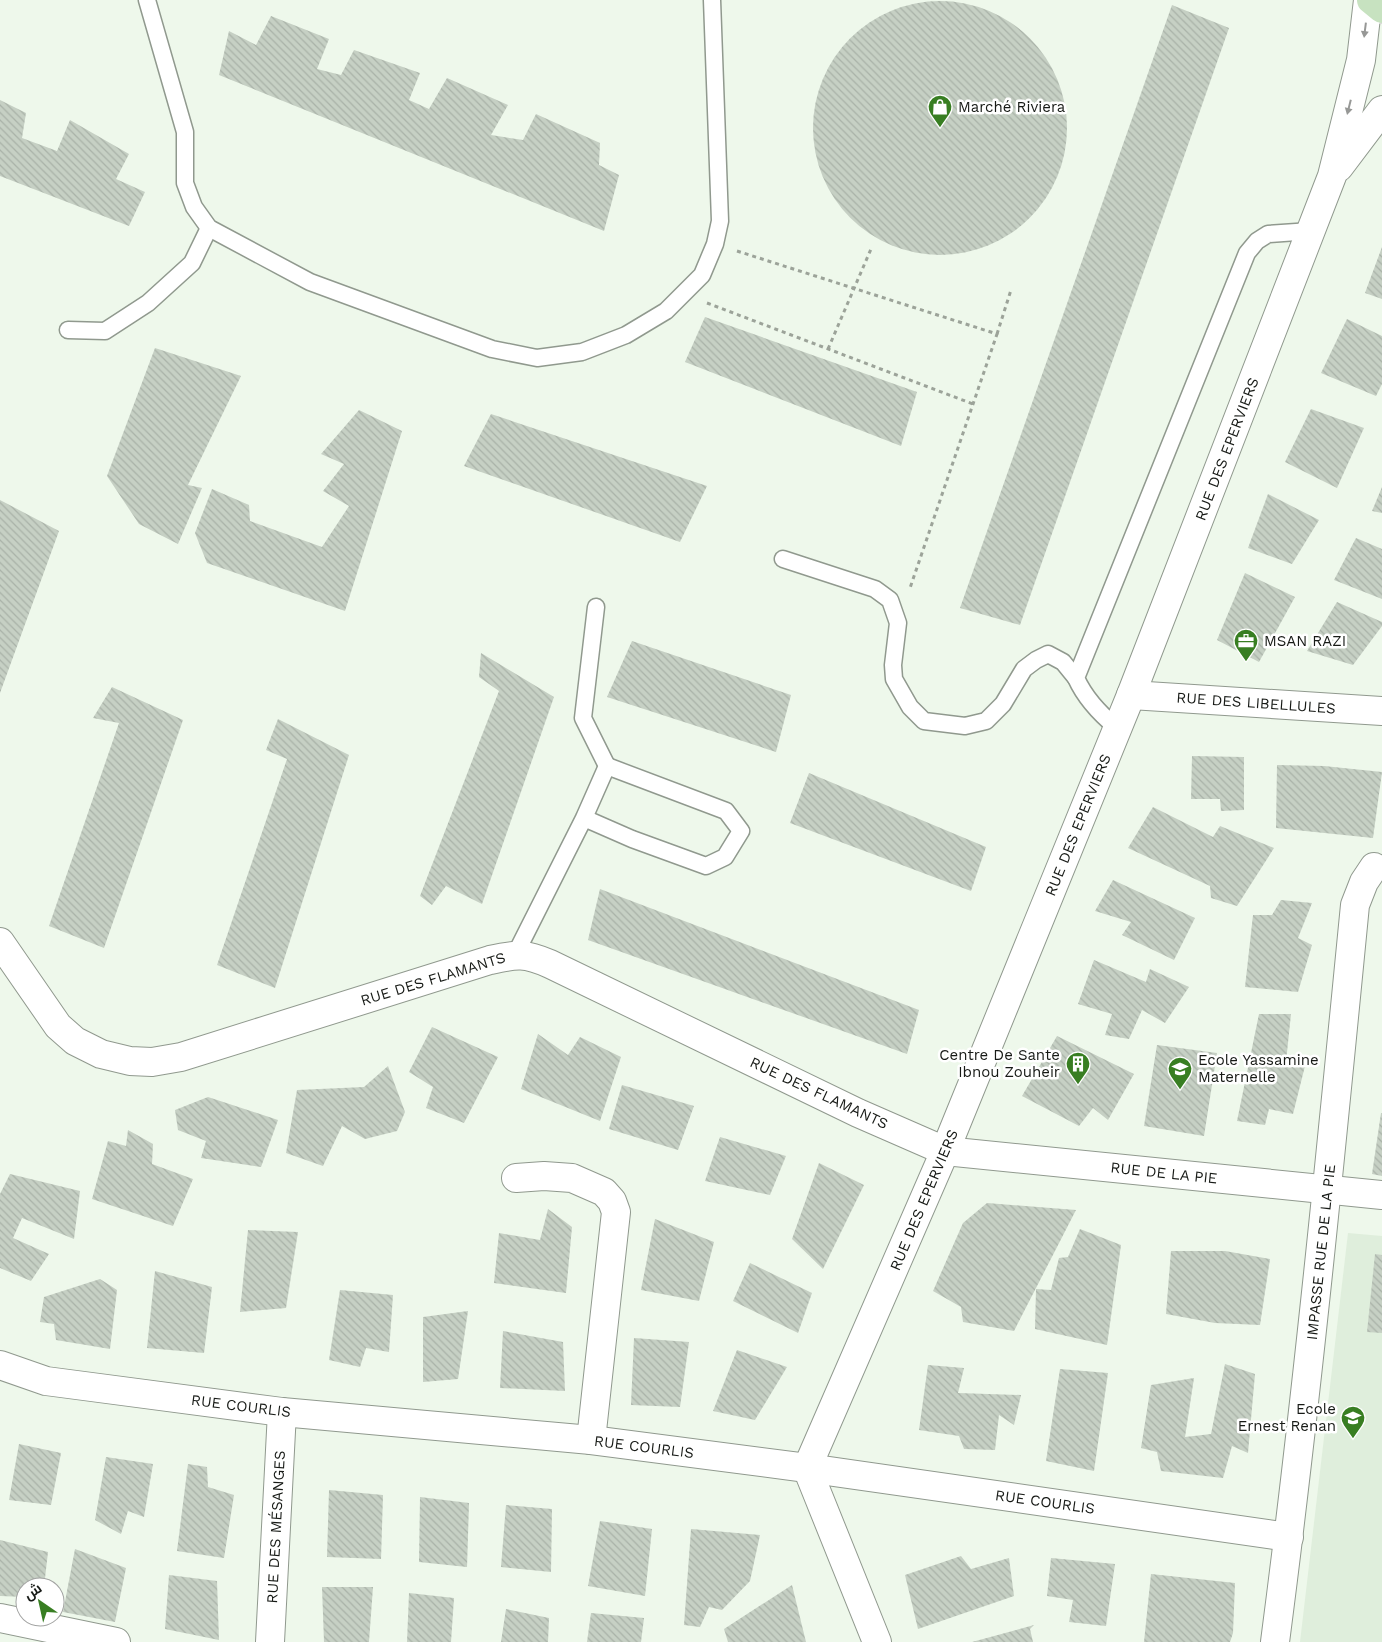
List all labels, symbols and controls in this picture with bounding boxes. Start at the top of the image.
one-way arrow [1360,22,1368,38]
shop icon: Marché Riviera [927,94,953,128]
place label: Marché Riviera [958,98,1066,116]
one-way arrow [1345,100,1353,115]
street label: RUE DES EPERVIERS [1191,375,1263,523]
office icon: MSAN RAZI [1233,628,1259,662]
place label: MSAN RAZI [1264,632,1346,650]
street label: RUE DES LIBELLULES [1176,688,1336,718]
street label: RUE DES EPERVIERS [1041,751,1115,899]
street label: RUE DES FLAMANTS [358,948,508,1010]
place label: Centre De Sante Ibnou Zouheir [939,1046,1060,1081]
building icon: Centre De Sante Ibnou Zouheir [1065,1051,1091,1085]
place label: Ecole Yassamine Maternelle [1198,1051,1319,1086]
street label: RUE DES FLAMANTS [747,1053,891,1133]
school or university icon: Ecole Yassamine Maternelle [1167,1056,1193,1090]
street label: RUE DES EPERVIERS [886,1127,962,1273]
street label: RUE DE LA PIE [1110,1158,1218,1188]
street label: IMPASSE RUE DE LA PIE [1303,1163,1339,1341]
street label: RUE COURLIS [190,1391,292,1421]
place label: Ecole Ernest Renan [1238,1400,1336,1435]
school or university icon: Ecole Ernest Renan [1340,1405,1366,1439]
street label: RUE COURLIS [593,1432,695,1462]
street label: RUE DES MÉSANGES [263,1450,289,1604]
street label: RUE COURLIS [994,1486,1096,1518]
north arrow [15,1577,65,1627]
text: ش [21,1580,45,1604]

